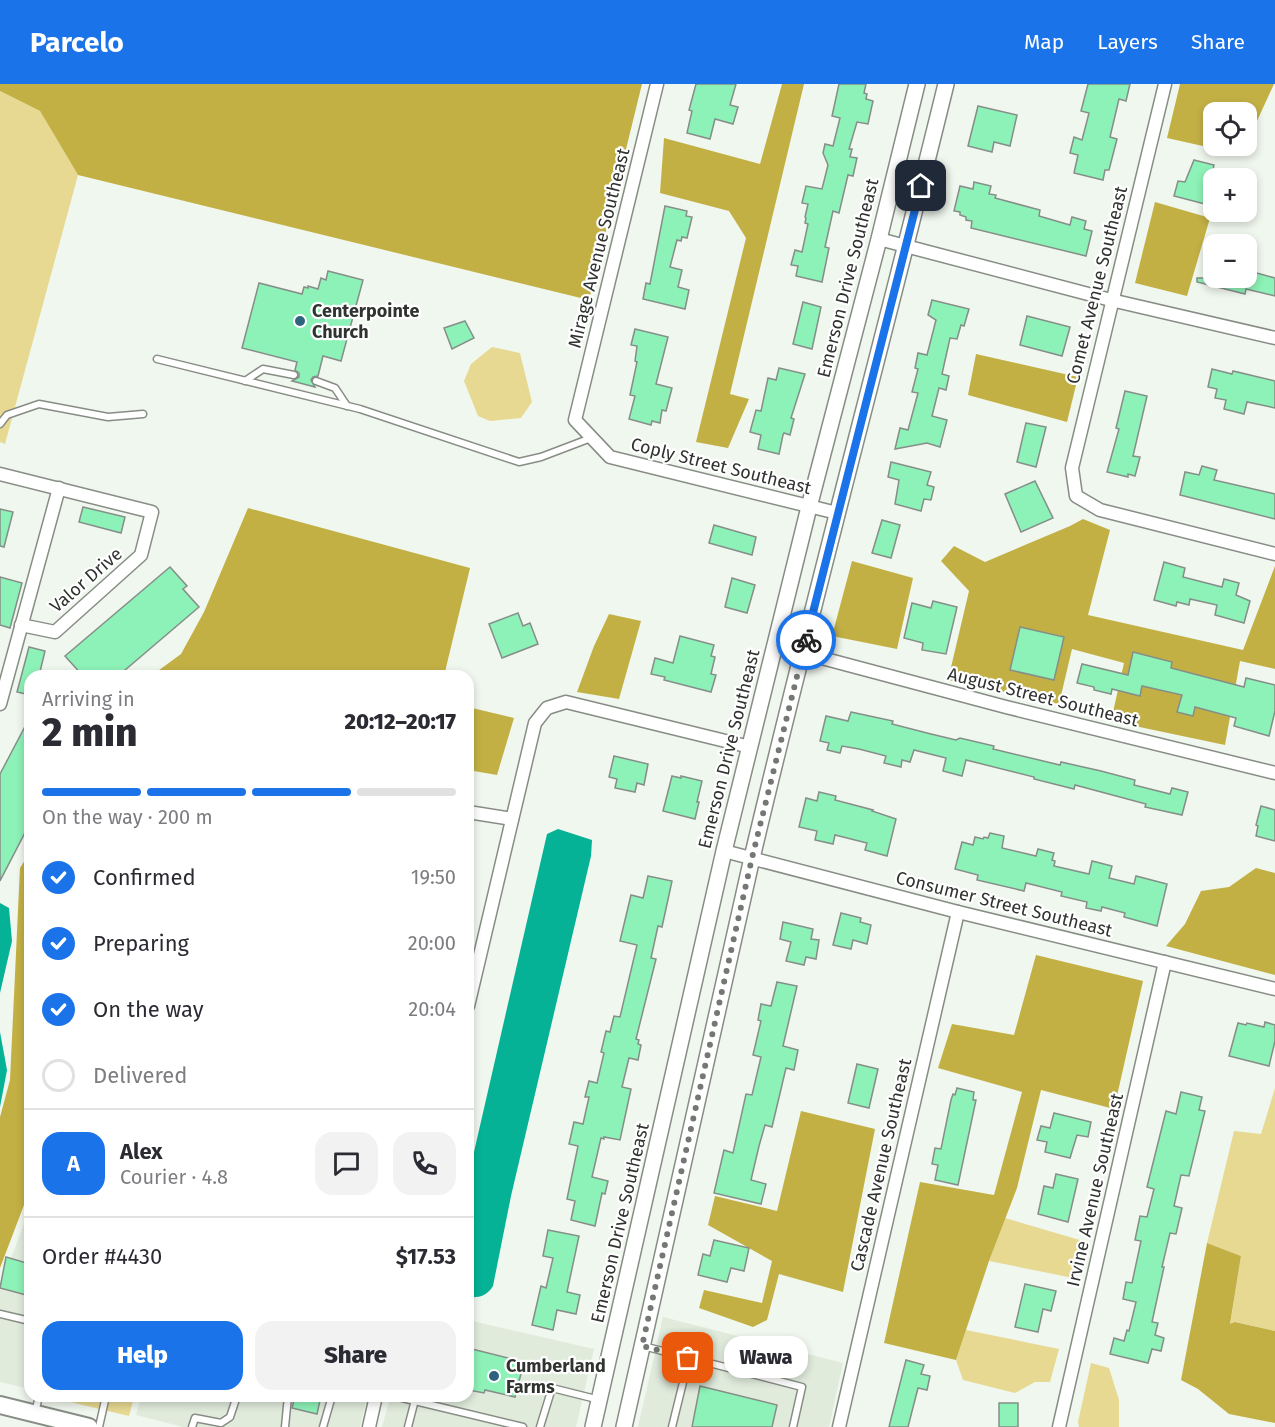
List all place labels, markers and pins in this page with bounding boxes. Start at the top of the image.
pin [895,160,946,211]
place label: Centerpointe Church [312,300,419,343]
marker: Centerpointe Church [293,314,307,328]
pin [662,1332,713,1383]
callout: Wawa [724,1337,808,1379]
place label: Cumberland Farms [506,1355,606,1398]
marker: Cumberland Farms [487,1369,501,1383]

